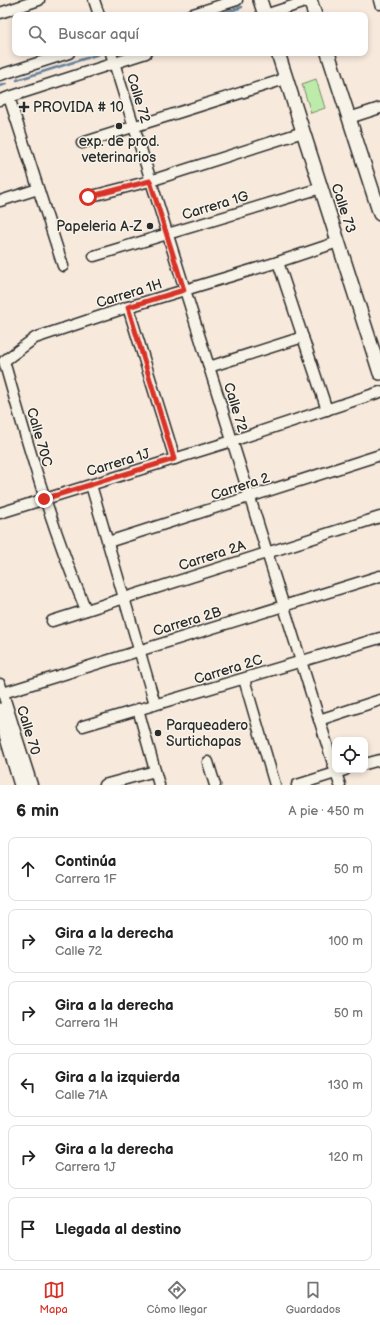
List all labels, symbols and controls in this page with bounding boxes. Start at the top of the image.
search box [12,12,368,56]
icon: search [26,23,48,45]
text: Buscar aquí [58,25,139,44]
street label: Calle 72 [123,71,154,126]
place label: PROVIDA # 10 [33,99,124,116]
marker: PROVIDA # 10 [18,101,30,113]
marker: exp. de prod. veterinarios [114,121,124,131]
place label: exp. de prod. veterinarios [79,133,160,166]
street label: Calle 73 [328,181,360,235]
street label: Carrera 1G [180,187,251,224]
route start [79,188,97,206]
place label: Papeleria A-Z [56,218,142,235]
marker: Papeleria A-Z [145,221,155,231]
street label: Carrera 1H [94,275,164,312]
street label: Calle 72 [220,380,251,435]
street label: Calle 70C [23,406,56,469]
street label: Carrera 1J [84,445,152,480]
street label: Carrera 2 [209,469,272,504]
route end [35,490,53,508]
street label: Carrera 2A [177,537,248,574]
street label: Carrera 2B [151,603,224,640]
street label: Carrera 2C [192,651,264,688]
street label: Calle 70 [13,703,44,757]
place label: Parqueadero Surtichapas [166,717,248,750]
marker: Parqueadero Surtichapas [153,728,163,738]
map controls [332,737,368,773]
button: locate [332,737,368,773]
text: 6 min [16,801,59,821]
text: A pie · 450 m [288,803,364,819]
text: Continúa [55,852,116,871]
icon: ahead [17,858,39,880]
text: 50 m [334,861,363,877]
text: Carrera 1F [55,871,117,887]
text: Gira a la derecha [55,924,174,943]
icon: right [17,930,39,952]
text: 100 m [328,933,363,949]
text: Calle 72 [55,943,102,959]
text: Gira a la derecha [55,996,174,1015]
icon: right [17,1002,39,1024]
text: 50 m [334,1005,363,1021]
text: Carrera 1H [55,1015,118,1031]
text: Gira a la izquierda [55,1068,180,1087]
icon: left [17,1074,39,1096]
text: 130 m [328,1077,363,1093]
text: Calle 71A [55,1087,108,1103]
text: Gira a la derecha [55,1140,174,1159]
icon: right [17,1146,39,1168]
text: 120 m [328,1149,363,1165]
text: Carrera 1J [55,1159,116,1175]
icon: arrive [17,1218,39,1240]
text: Llegada al destino [55,1220,181,1239]
tab: Mapa [39,1279,68,1316]
tab: Cómo llegar [147,1279,207,1316]
tab: Guardados [286,1279,341,1316]

